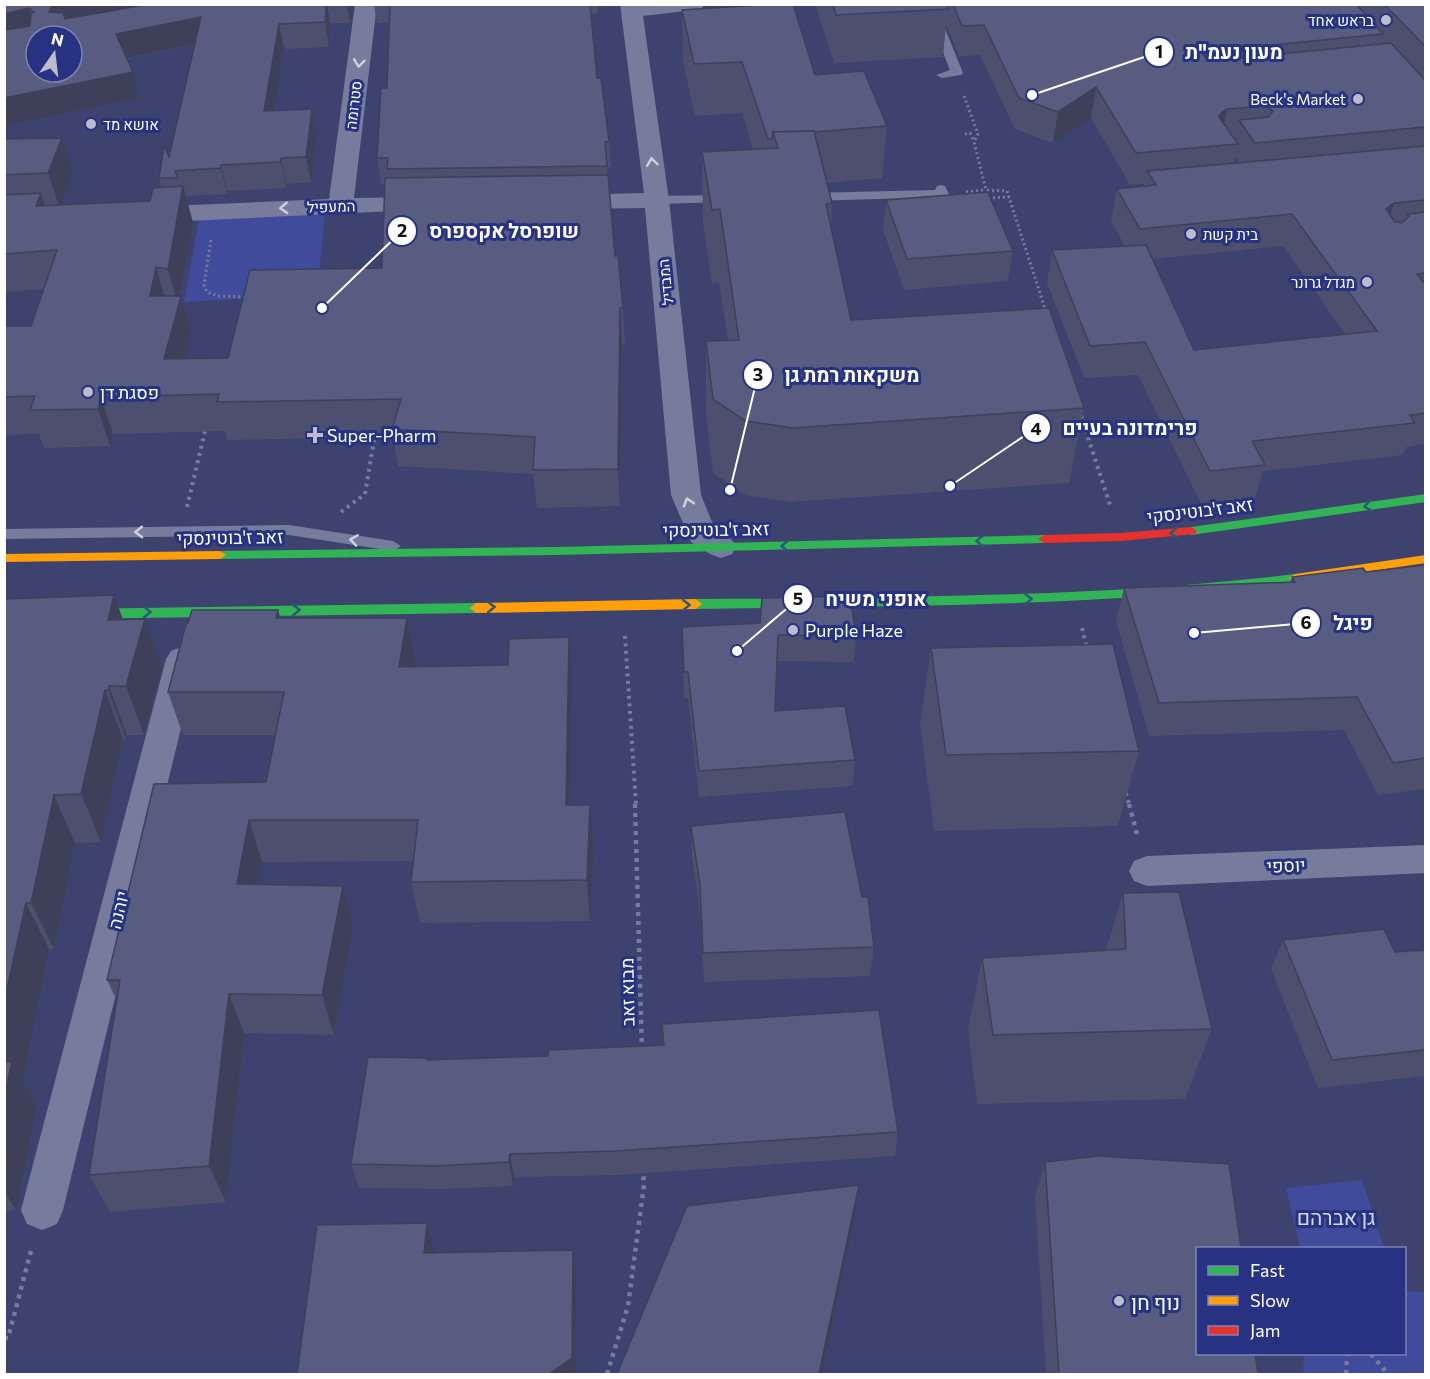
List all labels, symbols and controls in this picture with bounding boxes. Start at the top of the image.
place label: בראש אחד [1308,11,1374,29]
marker: בראש אחד [1379,13,1393,27]
north arrow [24,24,84,84]
text: N [50,28,66,50]
callout: מעון נעמ"ת [1144,33,1295,71]
text: מעון נעמ"ת [1185,39,1283,63]
text: 1 [1155,40,1163,62]
one-way arrow [353,58,365,67]
street label: סטרומה [341,80,365,130]
place label: Beck's Market [1250,90,1346,108]
marker: Beck's Market [1351,92,1365,106]
place label: אושא מד [103,115,159,133]
marker: אושא מד [84,117,98,131]
one-way arrow [646,158,658,167]
street label: המעפיל [306,196,356,216]
one-way arrow [279,202,288,215]
callout: שופרסל אקספרס [387,212,590,250]
text: שופרסל אקספרס [429,218,579,242]
text: 2 [397,219,407,241]
place label: בית קשת [1203,225,1258,243]
marker: בית קשת [1184,227,1198,241]
street label: המבדיל [654,258,676,306]
place label: מגדל גרונר [1291,273,1355,291]
marker: מגדל גרונר [1360,275,1374,289]
callout: משקאות רמת גן [743,356,931,394]
text: משקאות רמת גן [785,362,919,386]
text: 3 [753,363,763,385]
place label: פסגת דן [100,381,159,403]
marker: פסגת דן [81,385,95,399]
callout: פרימדונה בעיים [1021,409,1210,447]
text: פרימדונה בעיים [1063,415,1197,439]
text: 4 [1030,417,1042,439]
place label: Super-Pharm [327,424,436,446]
marker: Super-Pharm [308,428,322,442]
street label: זאב ז'בוטינסקי [1146,493,1254,527]
one-way arrow [683,497,696,508]
one-way arrow [1363,500,1372,512]
street label: זאב ז'בוטינסקי [662,517,770,541]
one-way arrow [134,525,143,538]
street label: זאב ז'בוטינסקי [176,525,284,549]
one-way arrow [1170,526,1179,539]
one-way arrow [350,534,359,546]
one-way arrow [975,535,984,547]
one-way arrow [780,539,789,552]
callout: אופני משיח [783,580,938,618]
text: אופני משיח [825,586,927,610]
text: 5 [793,587,803,609]
one-way arrow [1023,593,1032,605]
one-way arrow [681,598,690,611]
one-way arrow [486,601,495,614]
one-way arrow [291,604,300,616]
callout: פיגל [1291,604,1384,642]
one-way arrow [142,606,151,618]
text: פיגל [1333,610,1373,634]
text: 6 [1300,611,1312,633]
place label: Purple Haze [805,619,903,641]
marker: Purple Haze [786,623,800,637]
street label: יוספי [1266,853,1306,877]
street label: יוהנה [103,889,133,931]
street label: מבוא זאב [615,958,639,1026]
park label: גן אברהם [1297,1204,1375,1229]
legend [1196,1247,1406,1355]
text: Fast [1250,1259,1285,1281]
place label: נוף חן [1131,1289,1180,1314]
text: Slow [1250,1289,1290,1311]
marker: נוף חן [1112,1294,1126,1308]
text: Jam [1250,1319,1280,1341]

